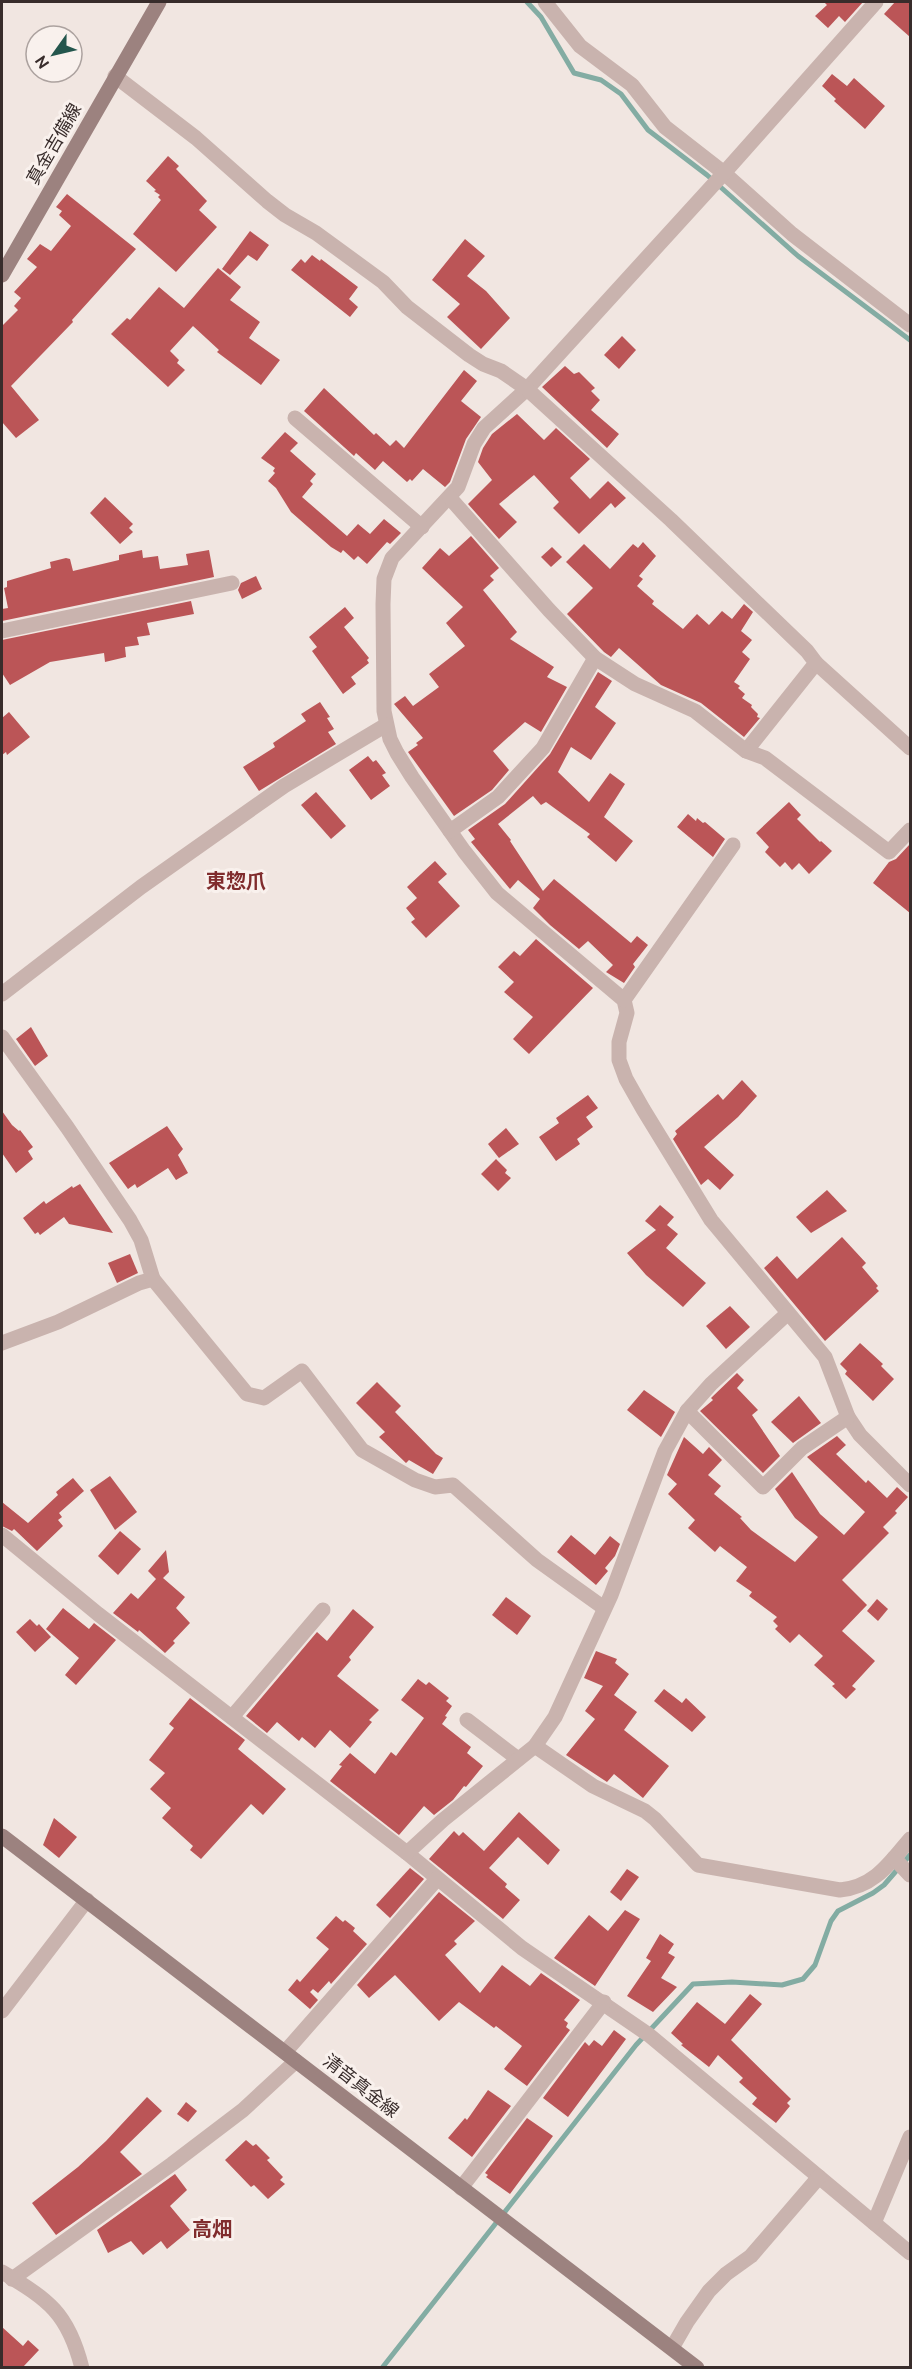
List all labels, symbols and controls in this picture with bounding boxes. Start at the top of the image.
north arrow [24,24,84,84]
text: N [31,52,52,72]
street label: 真金吉備線 [22,100,84,187]
district label: 東惣爪 [206,869,266,892]
street label: 清音真金線 [320,2050,403,2121]
district label: 高畑 [192,2217,232,2240]

